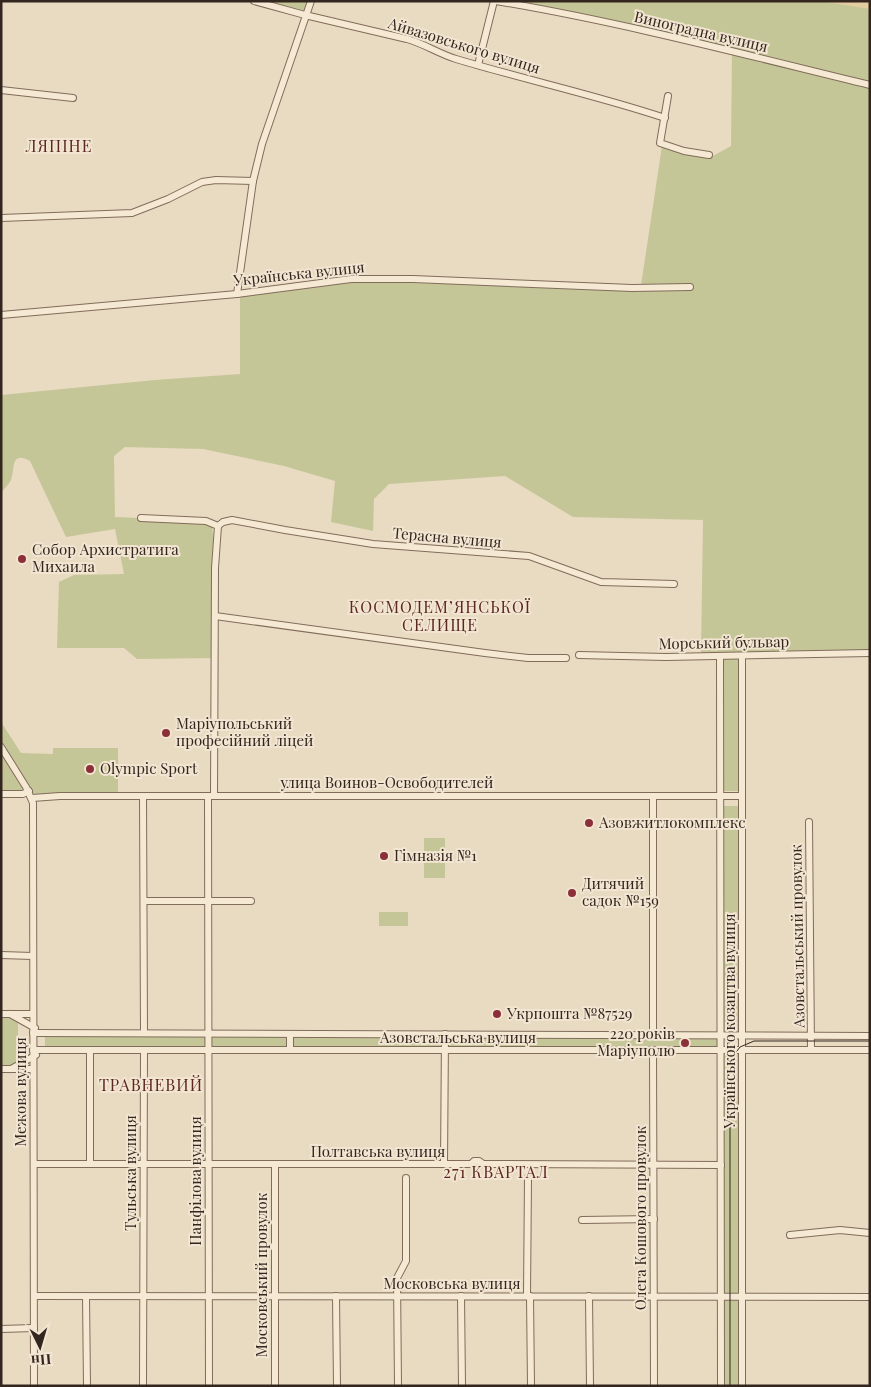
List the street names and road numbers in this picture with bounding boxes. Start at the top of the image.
street label: Виноградна вулиця [632,6,770,56]
street label: Айвазовського вулиця [385,12,543,78]
street label: Українська вулиця [231,256,365,290]
street label: Терасна вулиця [392,522,502,552]
street label: Морський бульвар [659,631,790,653]
street label: улица Воинов-Освободителей [279,772,494,792]
street label: Азовстальський провулок [785,844,809,1029]
street label: Українського козацтва вулиця [719,913,739,1130]
street label: Азовстальська вулиця [379,1027,536,1047]
street label: Межова вулиця [10,1037,30,1147]
street label: Тульська вулиця [120,1115,140,1231]
street label: Панфілова вулиця [185,1116,205,1246]
street label: Олега Кошового провулок [630,1125,650,1310]
street label: Полтавська вулиця [311,1141,445,1161]
street label: Московський провулок [251,1192,271,1357]
street label: Московська вулиця [383,1273,521,1293]

